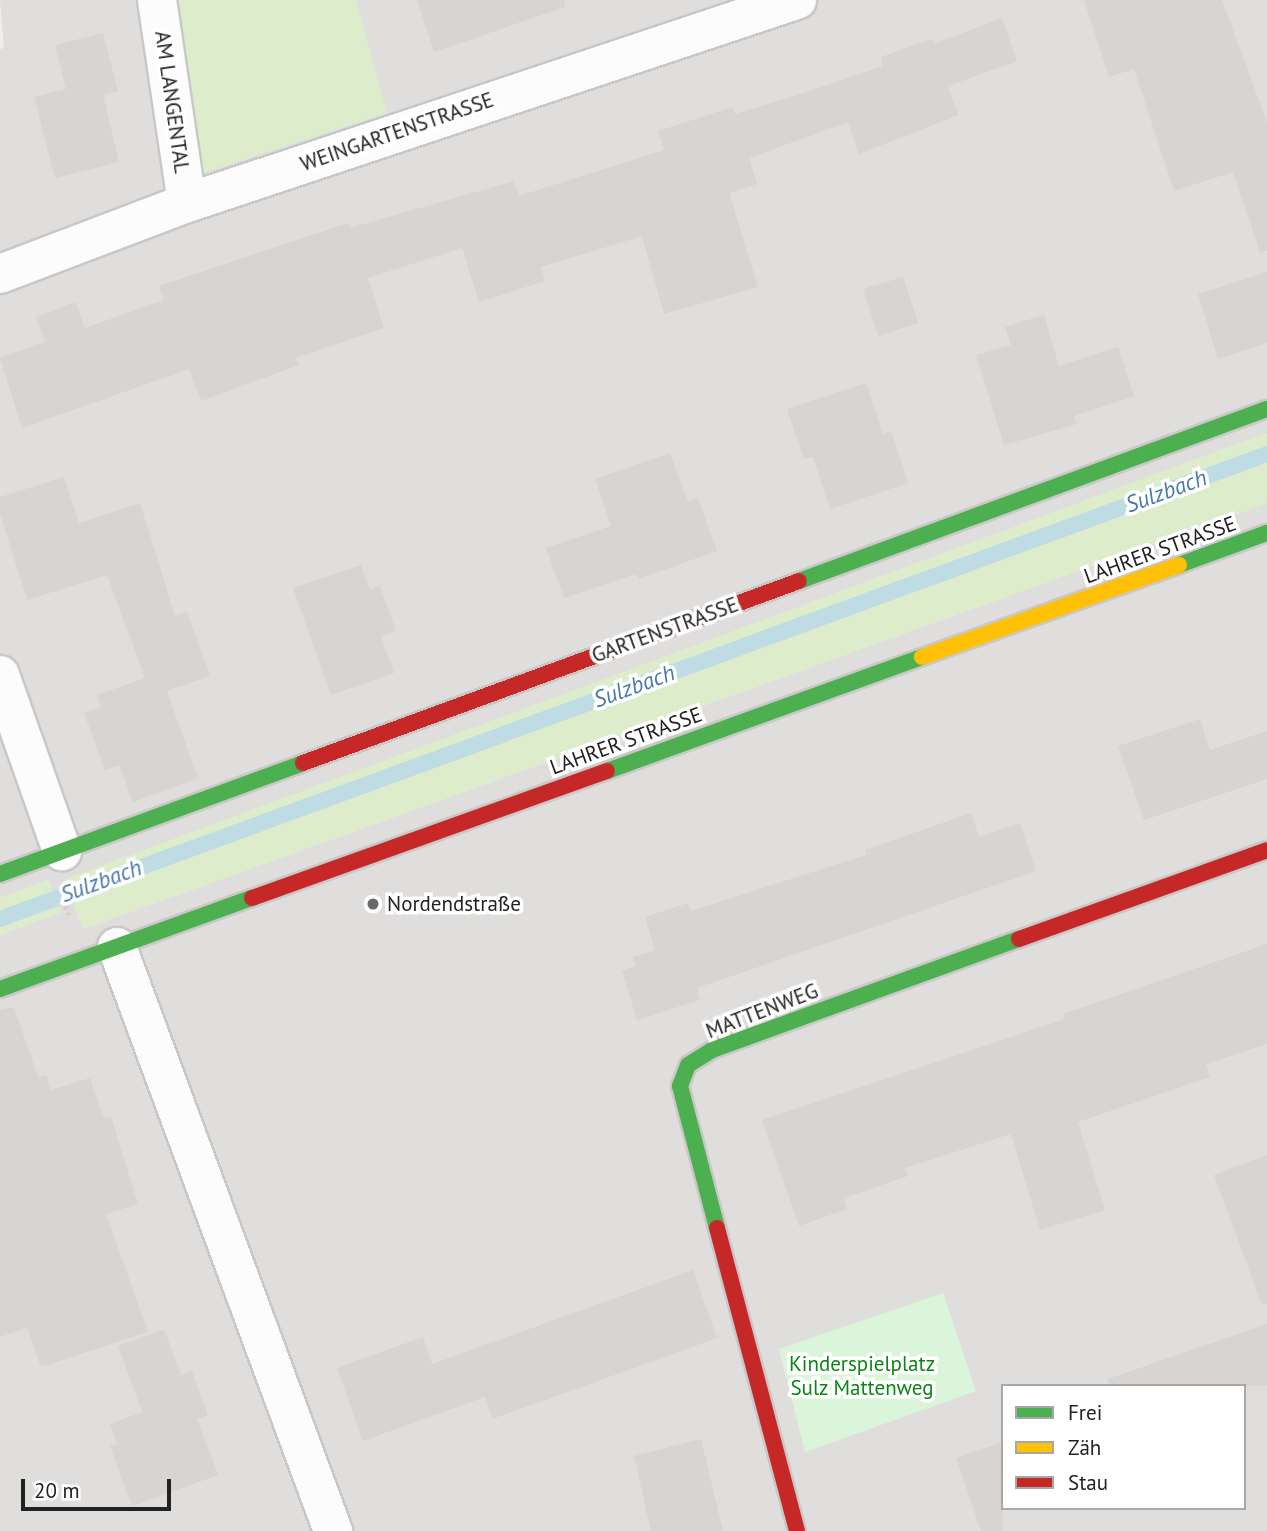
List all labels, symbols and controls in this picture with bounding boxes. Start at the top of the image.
street label: AM LANGENTAL [150,29,194,175]
street label: WEINGARTENSTRASSE [297,87,497,177]
water label: Sulzbach [1122,464,1210,518]
street label: LAHRER STRASSE [1081,511,1239,589]
street label: GARTENSTRASSE [588,592,742,668]
water label: Sulzbach [590,659,678,713]
street label: LAHRER STRASSE [547,702,705,780]
water label: Sulzbach [57,854,145,908]
place label: Nordendstraße [387,891,521,917]
marker: Nordendstraße [365,896,381,912]
street label: MATTENWEG [702,978,822,1044]
park label: Kinderspielplatz Sulz Mattenweg [789,1351,935,1401]
legend [1001,1384,1246,1510]
text: Frei [1068,1399,1102,1426]
text: Zäh [1068,1434,1101,1461]
scale bar [24,1464,175,1508]
text: Stau [1068,1469,1108,1496]
text: 20 m [34,1477,80,1504]

